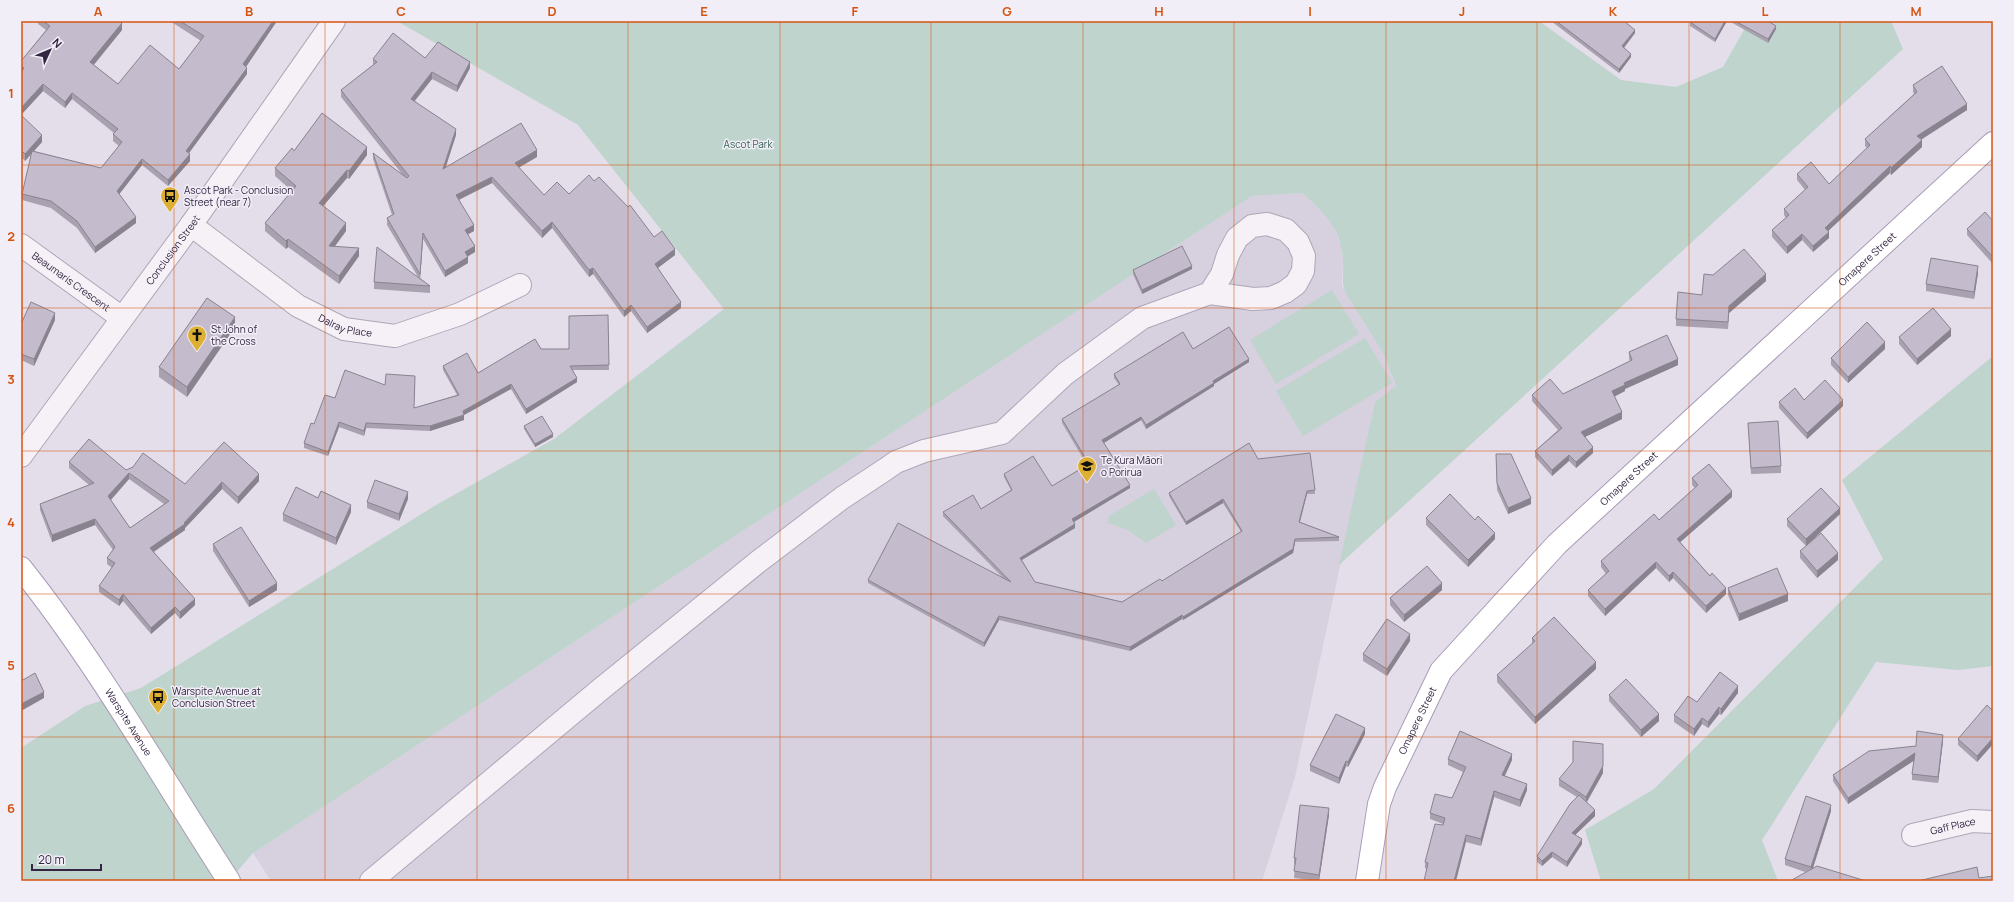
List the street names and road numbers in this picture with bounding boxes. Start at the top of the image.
street label: Conclusion Street [142,212,203,288]
street label: Omapere Street [1835,229,1899,289]
street label: Beaumaris Crescent [29,248,113,314]
street label: Dalray Place [316,310,373,340]
street label: Omapere Street [1597,448,1661,508]
street label: Omapere Street [1395,684,1440,757]
street label: Warspite Avenue [102,686,155,758]
street label: Gaff Place [1929,814,1976,838]

